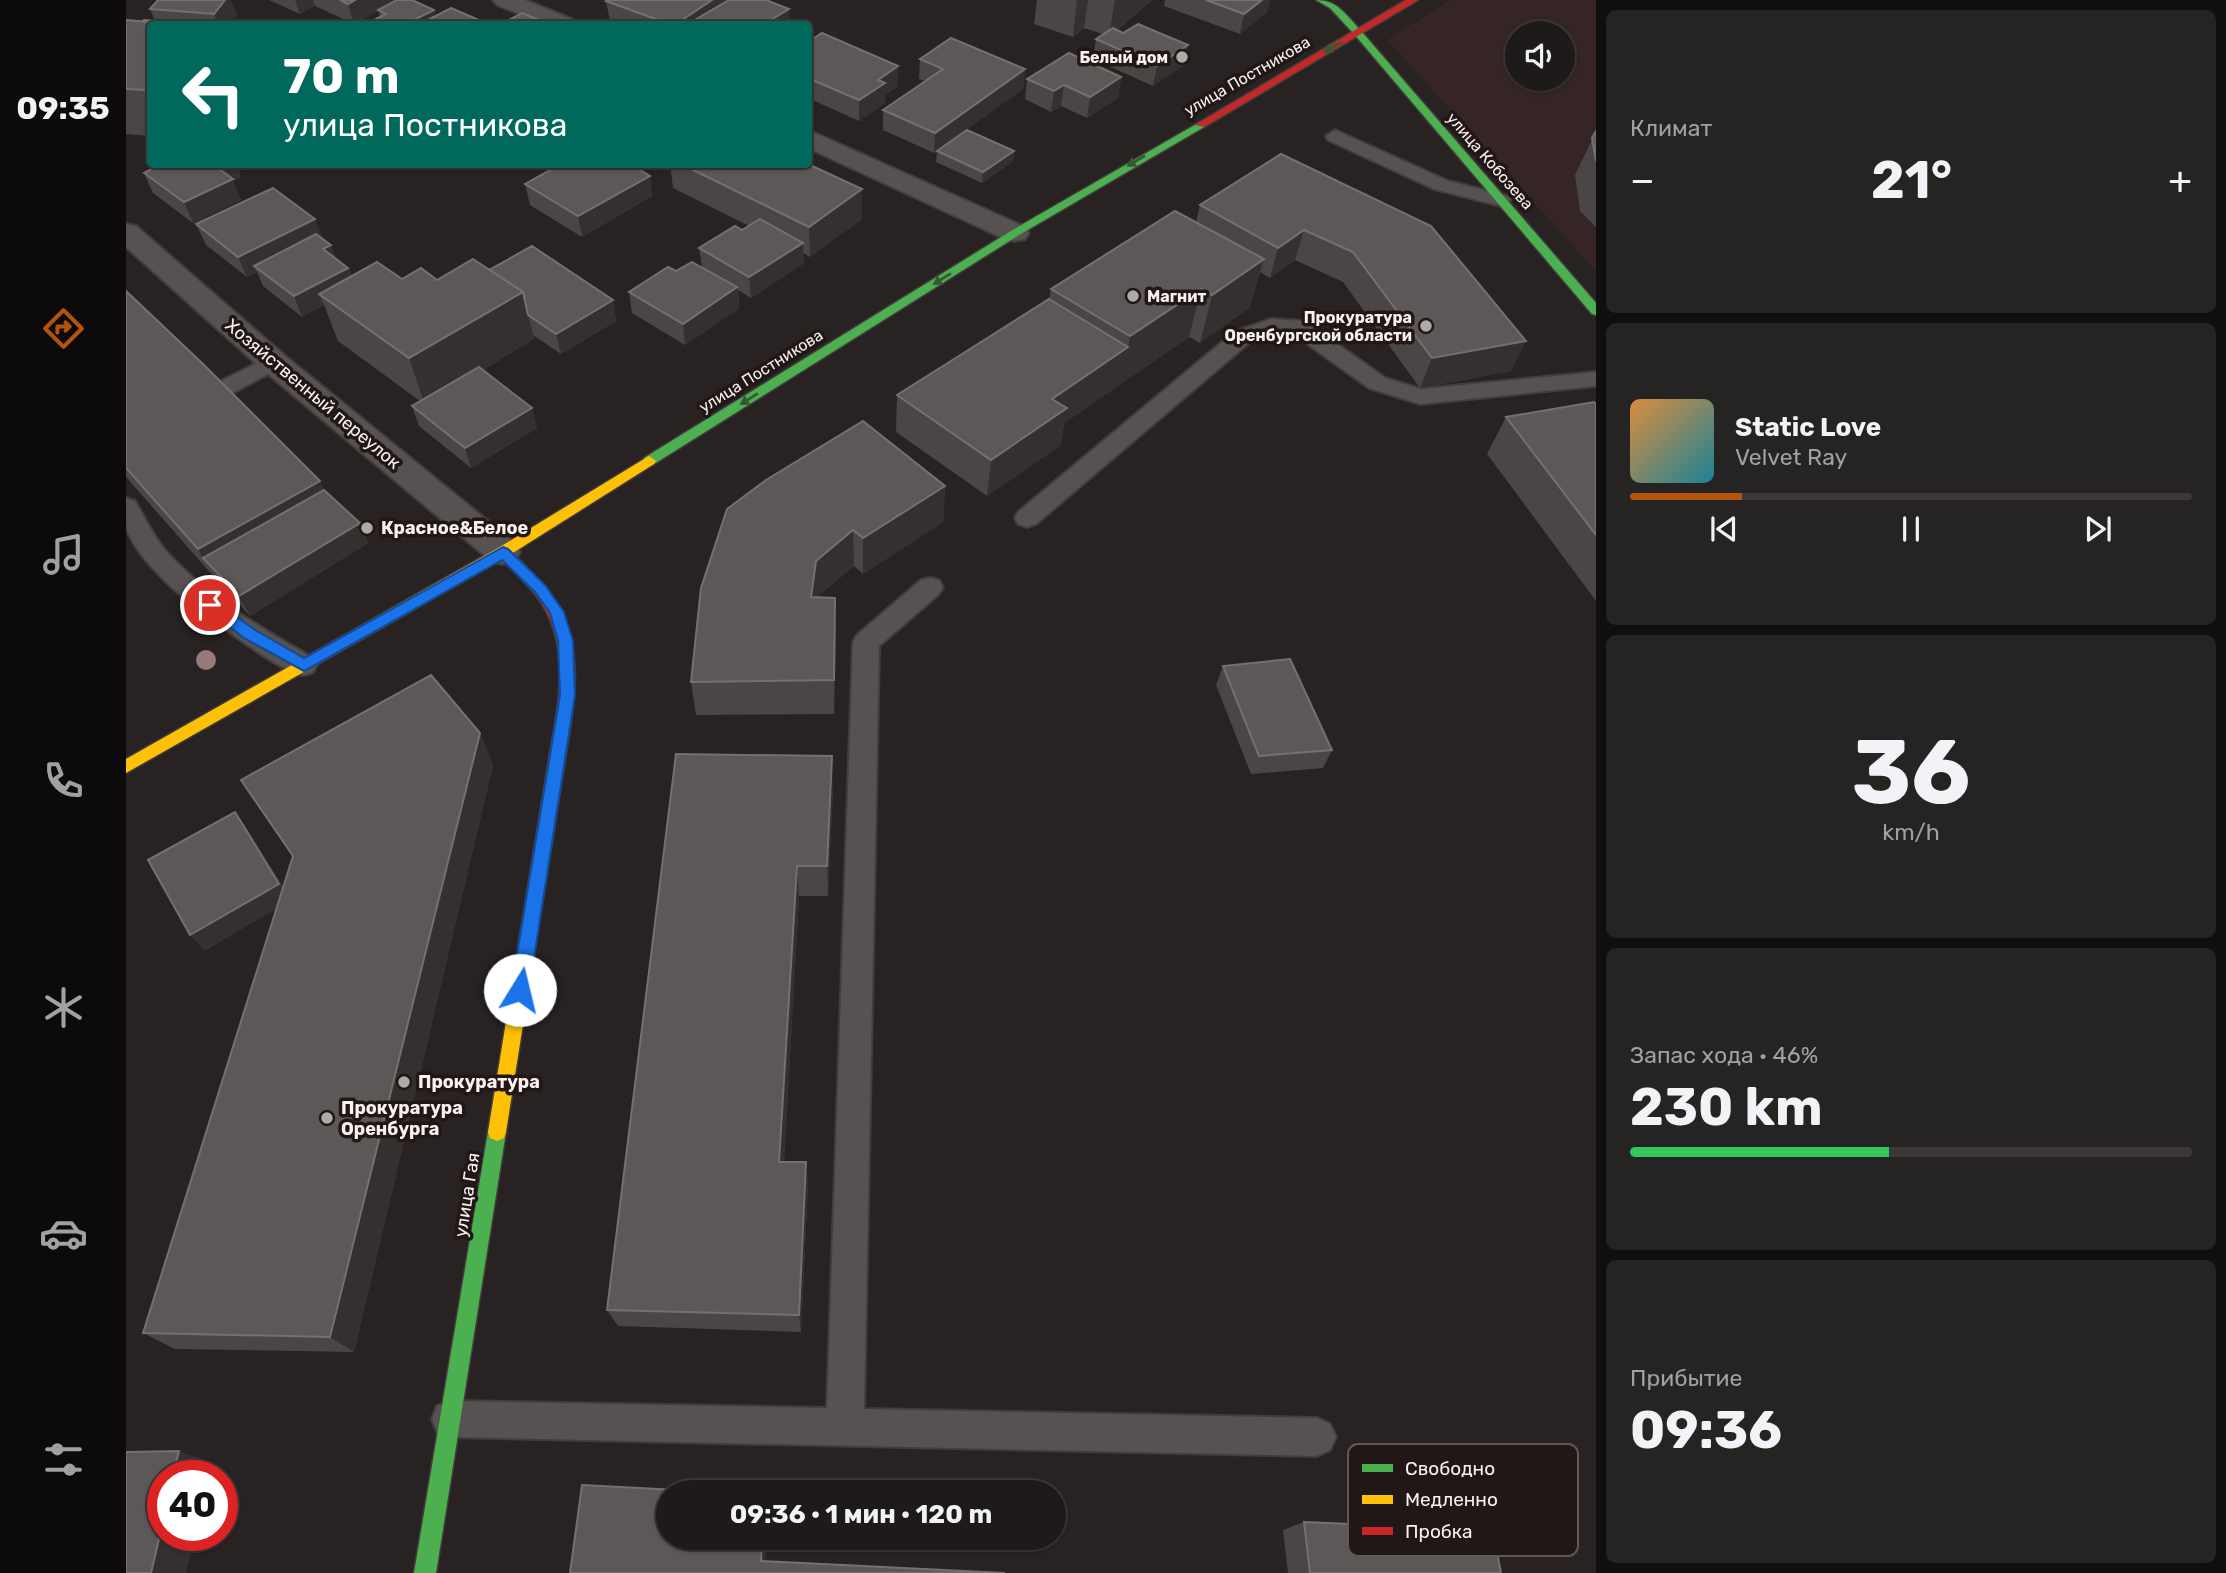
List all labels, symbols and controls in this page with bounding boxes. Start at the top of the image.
map controls [1505,21,1575,91]
button: sound [1505,21,1575,91]
street label: улица Постникова [1181,32,1313,120]
one-way arrow [1323,41,1343,53]
text: 70 m [283,47,400,105]
place label: Белый дом [1079,48,1168,67]
icon: left [168,49,259,140]
marker: Белый дом [1174,49,1190,65]
text: 09:35 [16,89,110,127]
text: улица Постникова [283,106,567,144]
street label: улица Кобозева [1443,109,1537,213]
text: Климат [1630,114,1712,142]
text: 21° [1871,149,1952,211]
one-way arrow [1127,155,1146,167]
text: − [1630,157,1655,203]
text: + [2168,157,2192,203]
one-way arrow [932,273,951,286]
place label: Магнит [1147,287,1206,306]
marker: Магнит [1125,288,1141,304]
icon: directions [39,304,88,353]
place label: Прокуратура Оренбургской области [1225,308,1412,345]
street label: Хозяйственный переулок [221,314,405,474]
marker: Прокуратура Оренбургской области [1418,318,1434,334]
street label: улица Постникова [696,325,826,417]
one-way arrow [739,393,758,406]
text: Static Love [1735,412,1881,443]
text: Velvet Ray [1735,443,1847,471]
icon: previous [1705,510,1743,548]
icon: pause [1892,510,1930,548]
icon: next [2079,510,2117,548]
place label: Красное&Белое [381,517,528,539]
marker: Красное&Белое [359,520,375,536]
icon: music [39,530,88,579]
pin [180,575,240,635]
icon: arrive [191,586,229,624]
text: 36 [1851,718,1971,826]
icon: phone [39,756,88,805]
text: km/h [1882,818,1940,846]
position arrow [483,953,557,1027]
icon: climate [39,983,88,1032]
text: Запас хода · 46% [1630,1041,1818,1069]
place label: Прокуратура [418,1071,540,1093]
marker: Прокуратура [396,1074,412,1090]
text: 230 km [1630,1076,1823,1138]
place label: Прокуратура Оренбурга [341,1097,463,1140]
marker: Прокуратура Оренбурга [319,1110,335,1126]
street label: улица Гая [449,1151,485,1239]
icon: car [39,1209,88,1258]
text: Прибытие [1630,1364,1742,1392]
text: 09:36 [1630,1399,1782,1461]
icon: filters [39,1435,88,1484]
legend [1348,1444,1578,1556]
text: Свободно [1405,1457,1495,1480]
speed limit sign: 40 [147,1460,238,1551]
text: Медленно [1405,1488,1498,1511]
text: 09:36 · 1 мин · 120 m [730,1499,992,1530]
text: Пробка [1405,1520,1473,1543]

